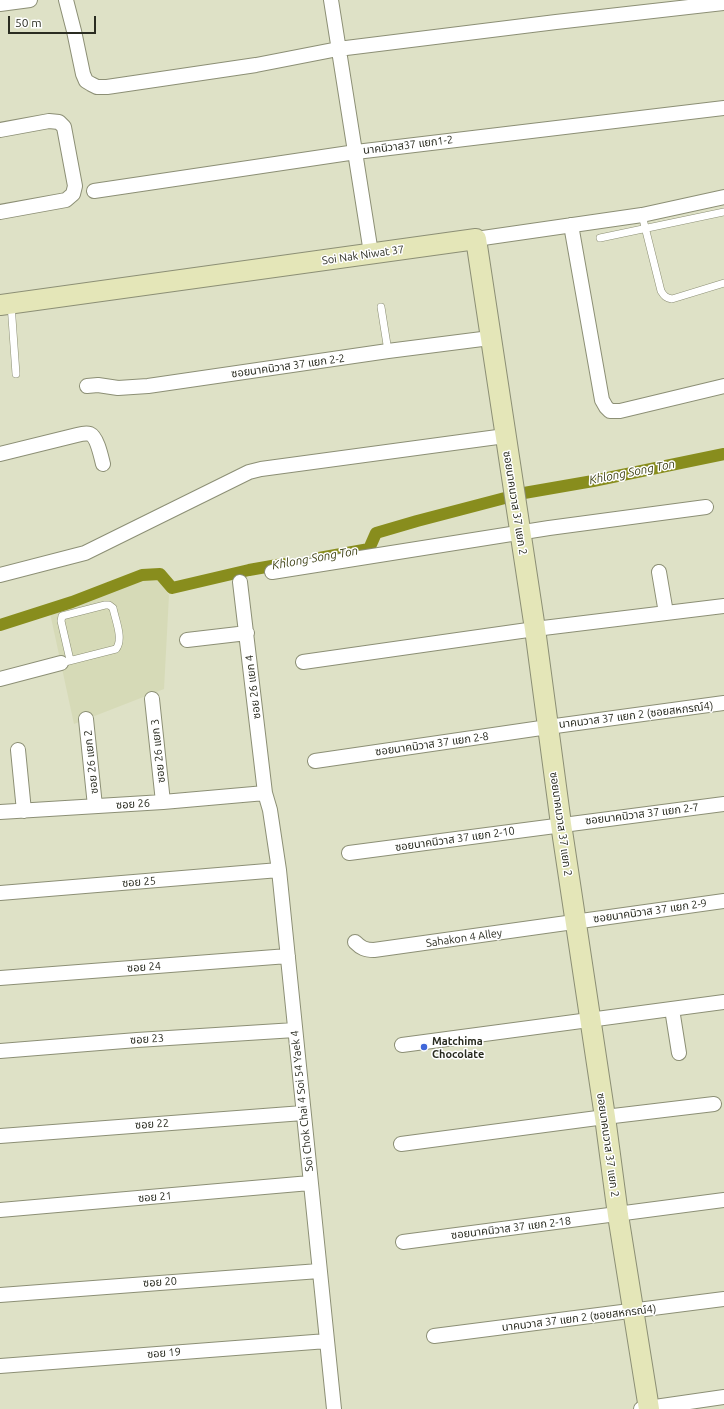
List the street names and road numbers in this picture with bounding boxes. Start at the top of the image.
street label: นาคนิวาส37 แยก1-2 [362,133,454,157]
street label: Soi Nak Niwat 37 [321,243,405,267]
street label: ซอยนาคนิวาส 37 แยก 2-2 [230,352,346,380]
street label: ซอยนาคนวาส 37 แยก 2 [500,450,530,556]
street label: ซอย 26 แยก 4 [243,654,263,720]
street label: นาคนวาส 37 แยก 2 (ซอยสหกรณ์4) [558,699,714,731]
street label: ซอย 26 แยก 3 [148,718,168,784]
street label: ซอย 26 แยก 2 [81,729,101,795]
street label: ซอยนาคนิวาส 37 แยก 2-8 [374,730,490,758]
street label: ซอยนาคนวาส 37 แยก 2 [547,771,575,877]
street label: ซอย 26 [116,796,150,812]
street label: ซอยนาคนิวาส 37 แยก 2-7 [584,800,700,828]
street label: ซอยนาคนิวาส 37 แยก 2-10 [394,824,516,854]
street label: ซอย 25 [122,874,156,890]
street label: ซอยนาคนิวาส 37 แยก 2-9 [592,897,708,925]
street label: Sahakon 4 Alley [425,926,503,950]
street label: ซอย 24 [127,959,161,975]
street label: Soi Chok Chai 4 Soi 54 Yaek 4 [288,1030,316,1172]
street label: ซอย 23 [130,1031,164,1047]
street label: ซอยนาคนวาส 37 แยก 2 [594,1092,622,1198]
street label: ซอย 22 [135,1116,169,1132]
street label: ซอย 21 [138,1189,172,1205]
street label: ซอยนาคนิวาส 37 แยก 2-18 [450,1214,572,1242]
street label: ซอย 20 [143,1274,177,1290]
street label: นาคนวาส 37 แยก 2 (ซอยสหกรณ์4) [501,1302,657,1334]
street label: ซอย 19 [147,1345,181,1361]

